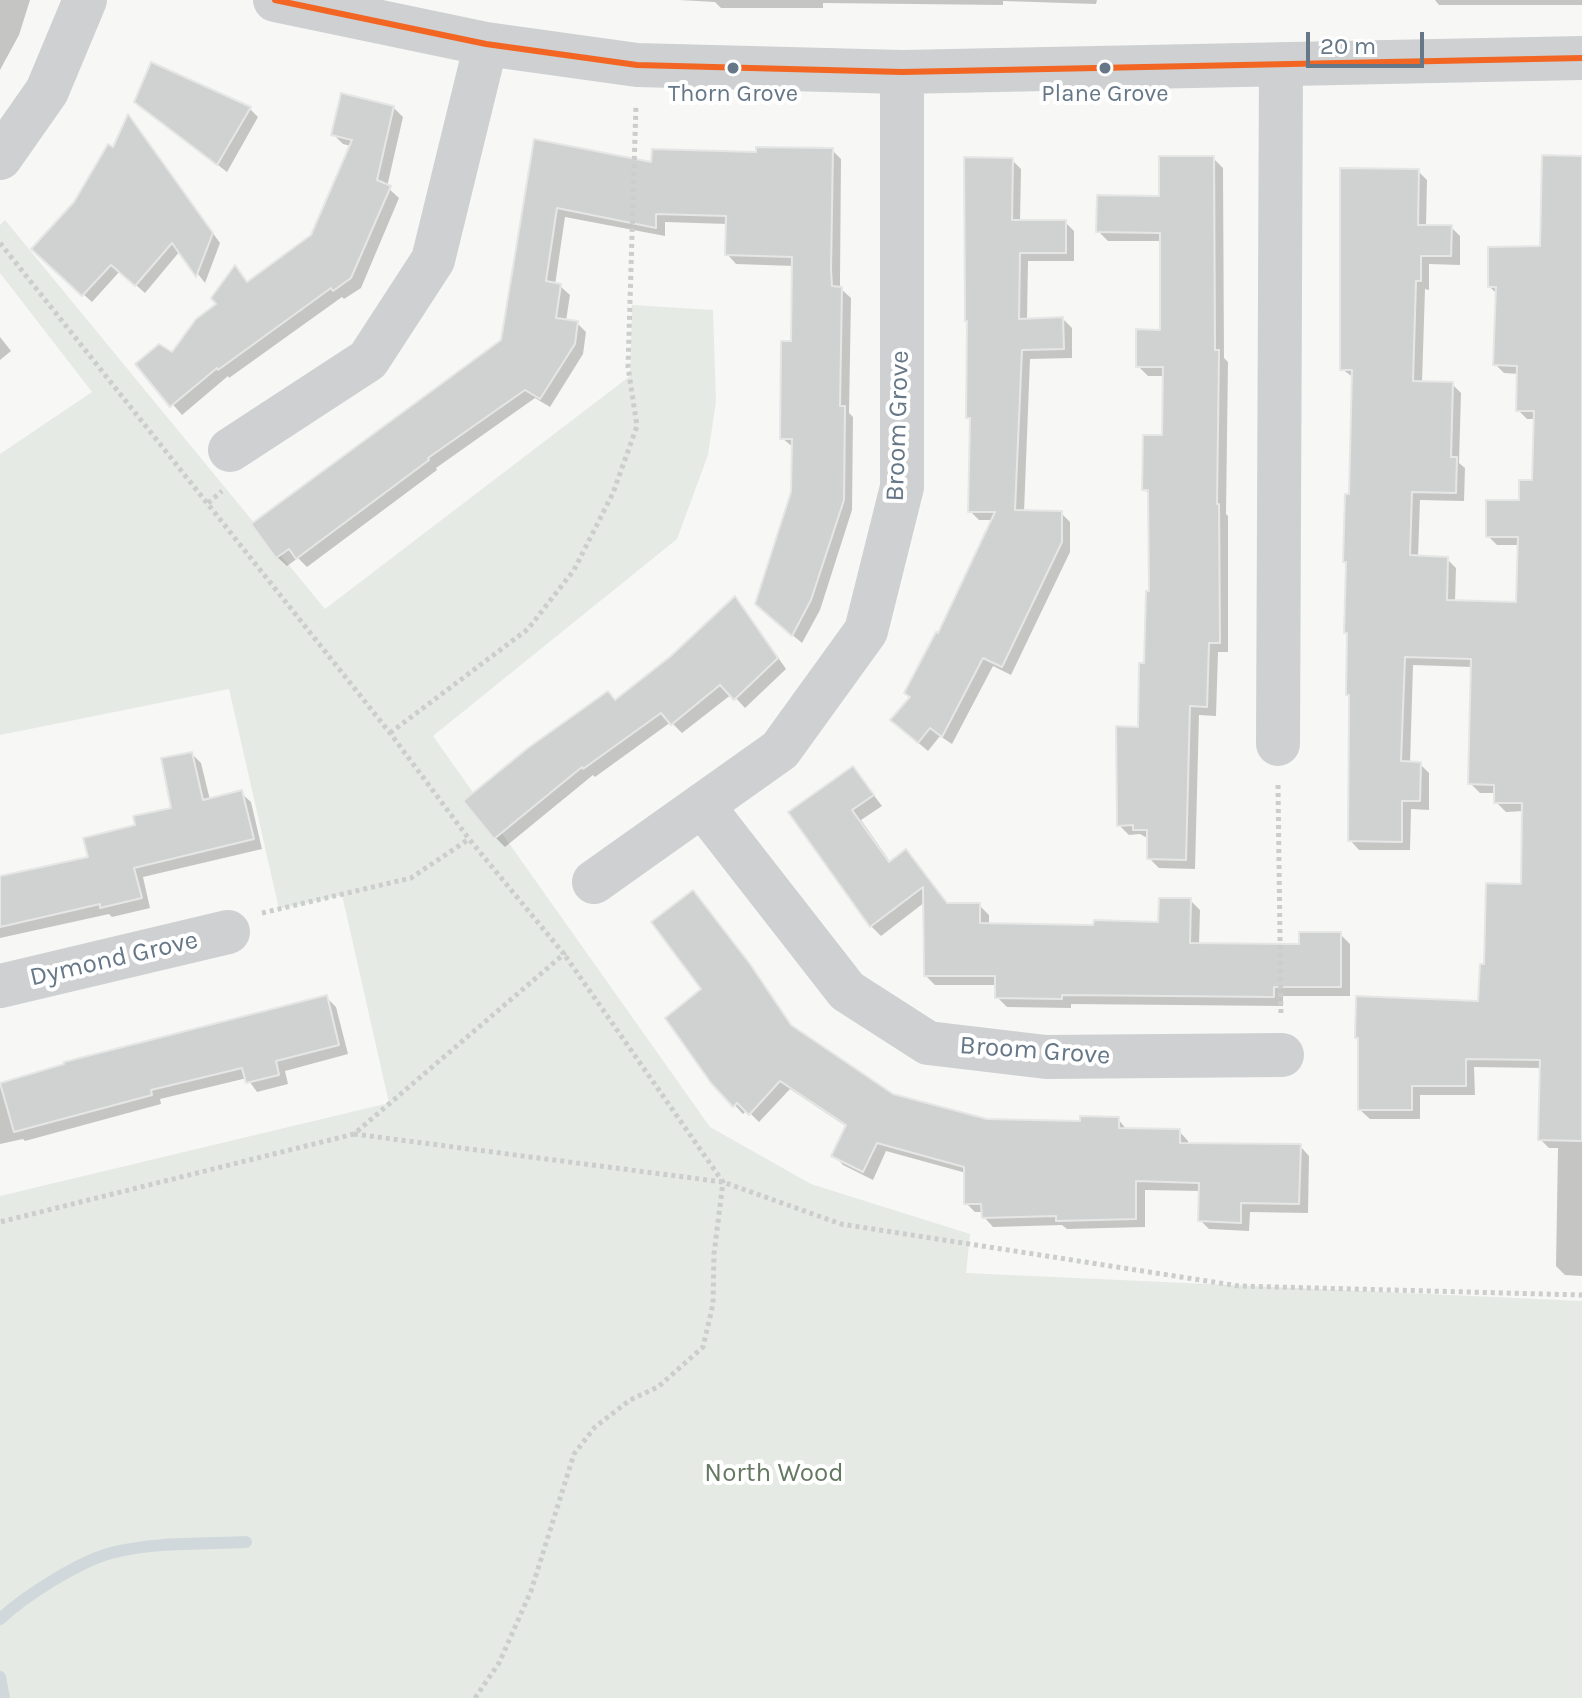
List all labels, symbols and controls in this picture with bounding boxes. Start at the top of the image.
scale bar [1310,16,1428,66]
text: 20 m [1320,32,1376,60]
marker: Thorn Grove [725,60,741,76]
marker: Plane Grove [1097,60,1113,76]
place label: Thorn Grove [668,80,798,108]
place label: Plane Grove [1041,80,1169,108]
street label: Broom Grove [880,350,916,502]
street label: Dymond Grove [27,924,201,994]
street label: Broom Grove [958,1030,1112,1072]
park label: North Wood [704,1458,844,1490]

